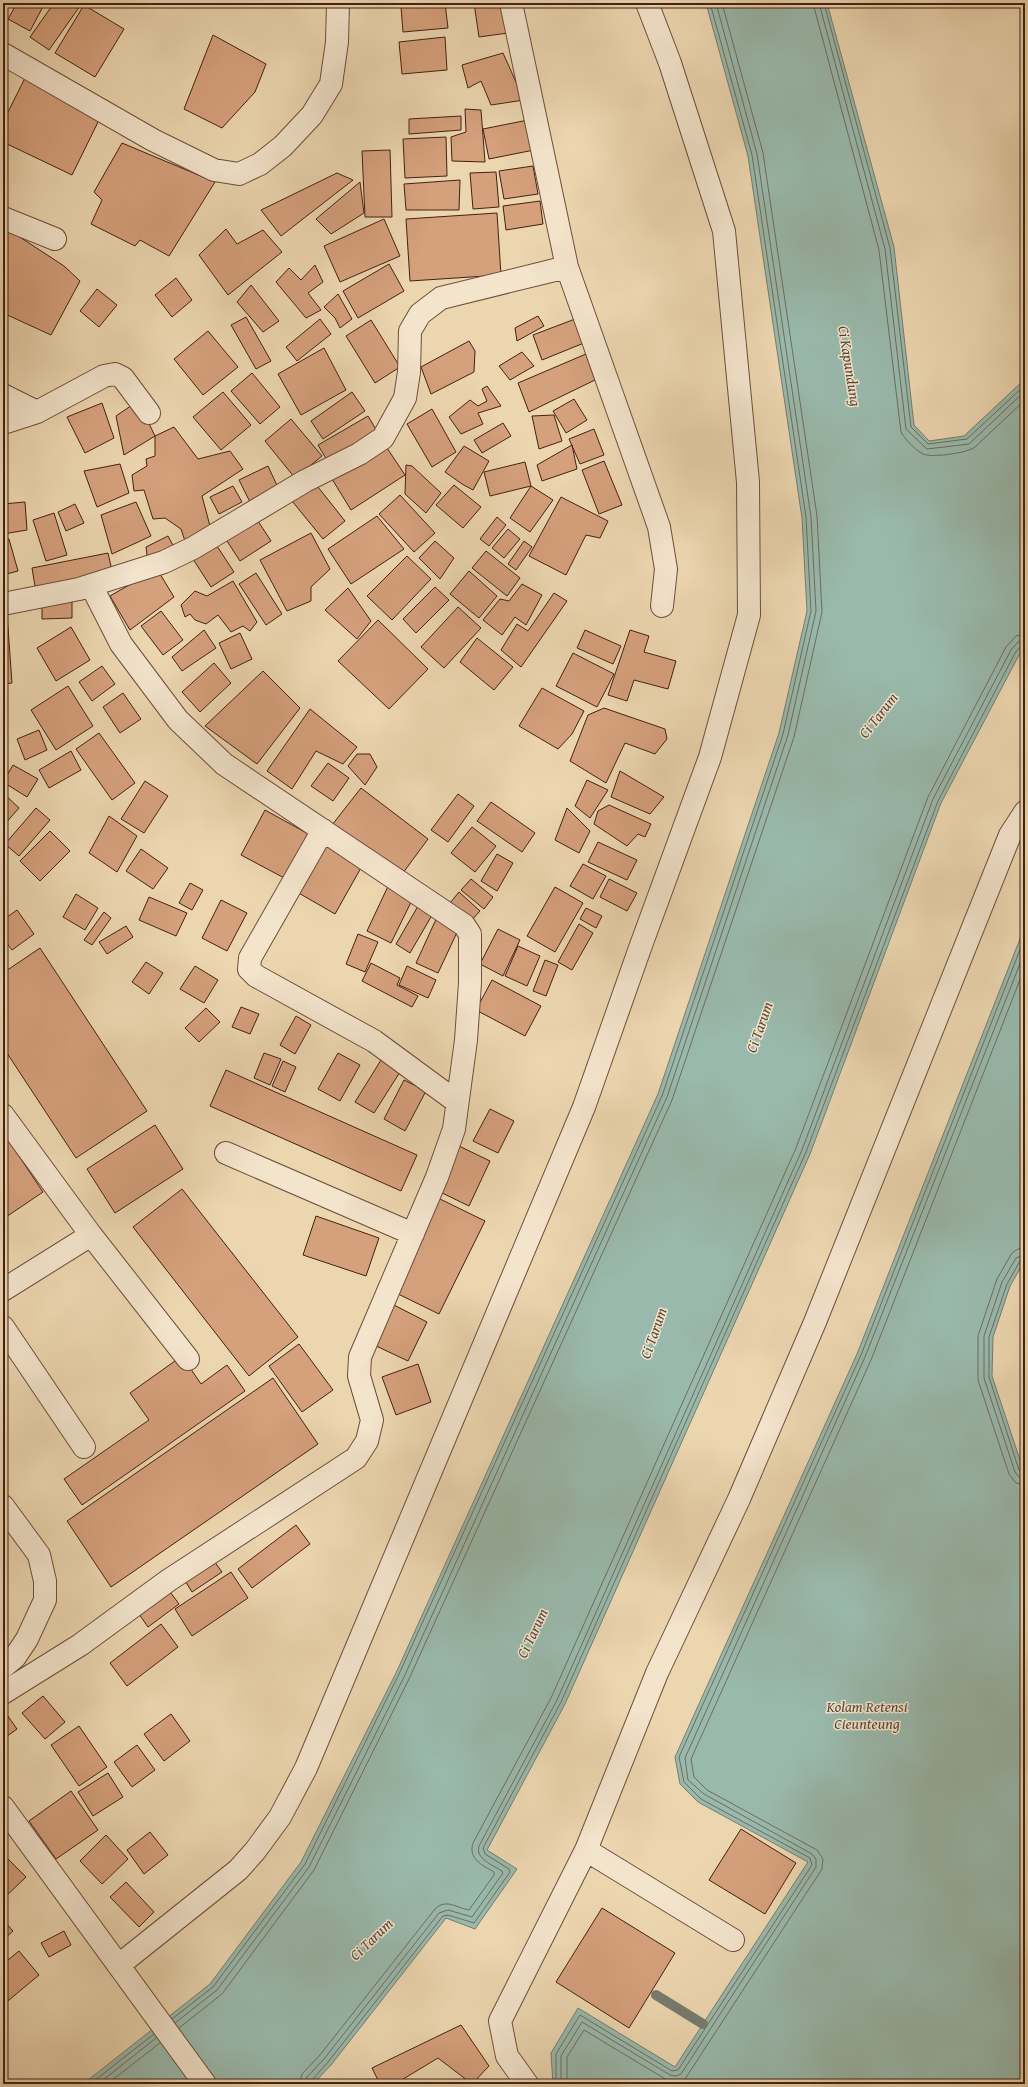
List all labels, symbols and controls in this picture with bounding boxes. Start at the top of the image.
water label: Ci Kapundung [833,324,867,408]
water label: Ci Tarum [853,688,903,742]
water label: Ci Tarum [740,999,778,1055]
water label: Ci Tarum [634,1305,672,1361]
water label: Ci Tarum [511,1605,553,1661]
water label: Kolam Retensi Cieunteung [825,1696,908,1734]
water label: Ci Tarum [345,1913,397,1965]

